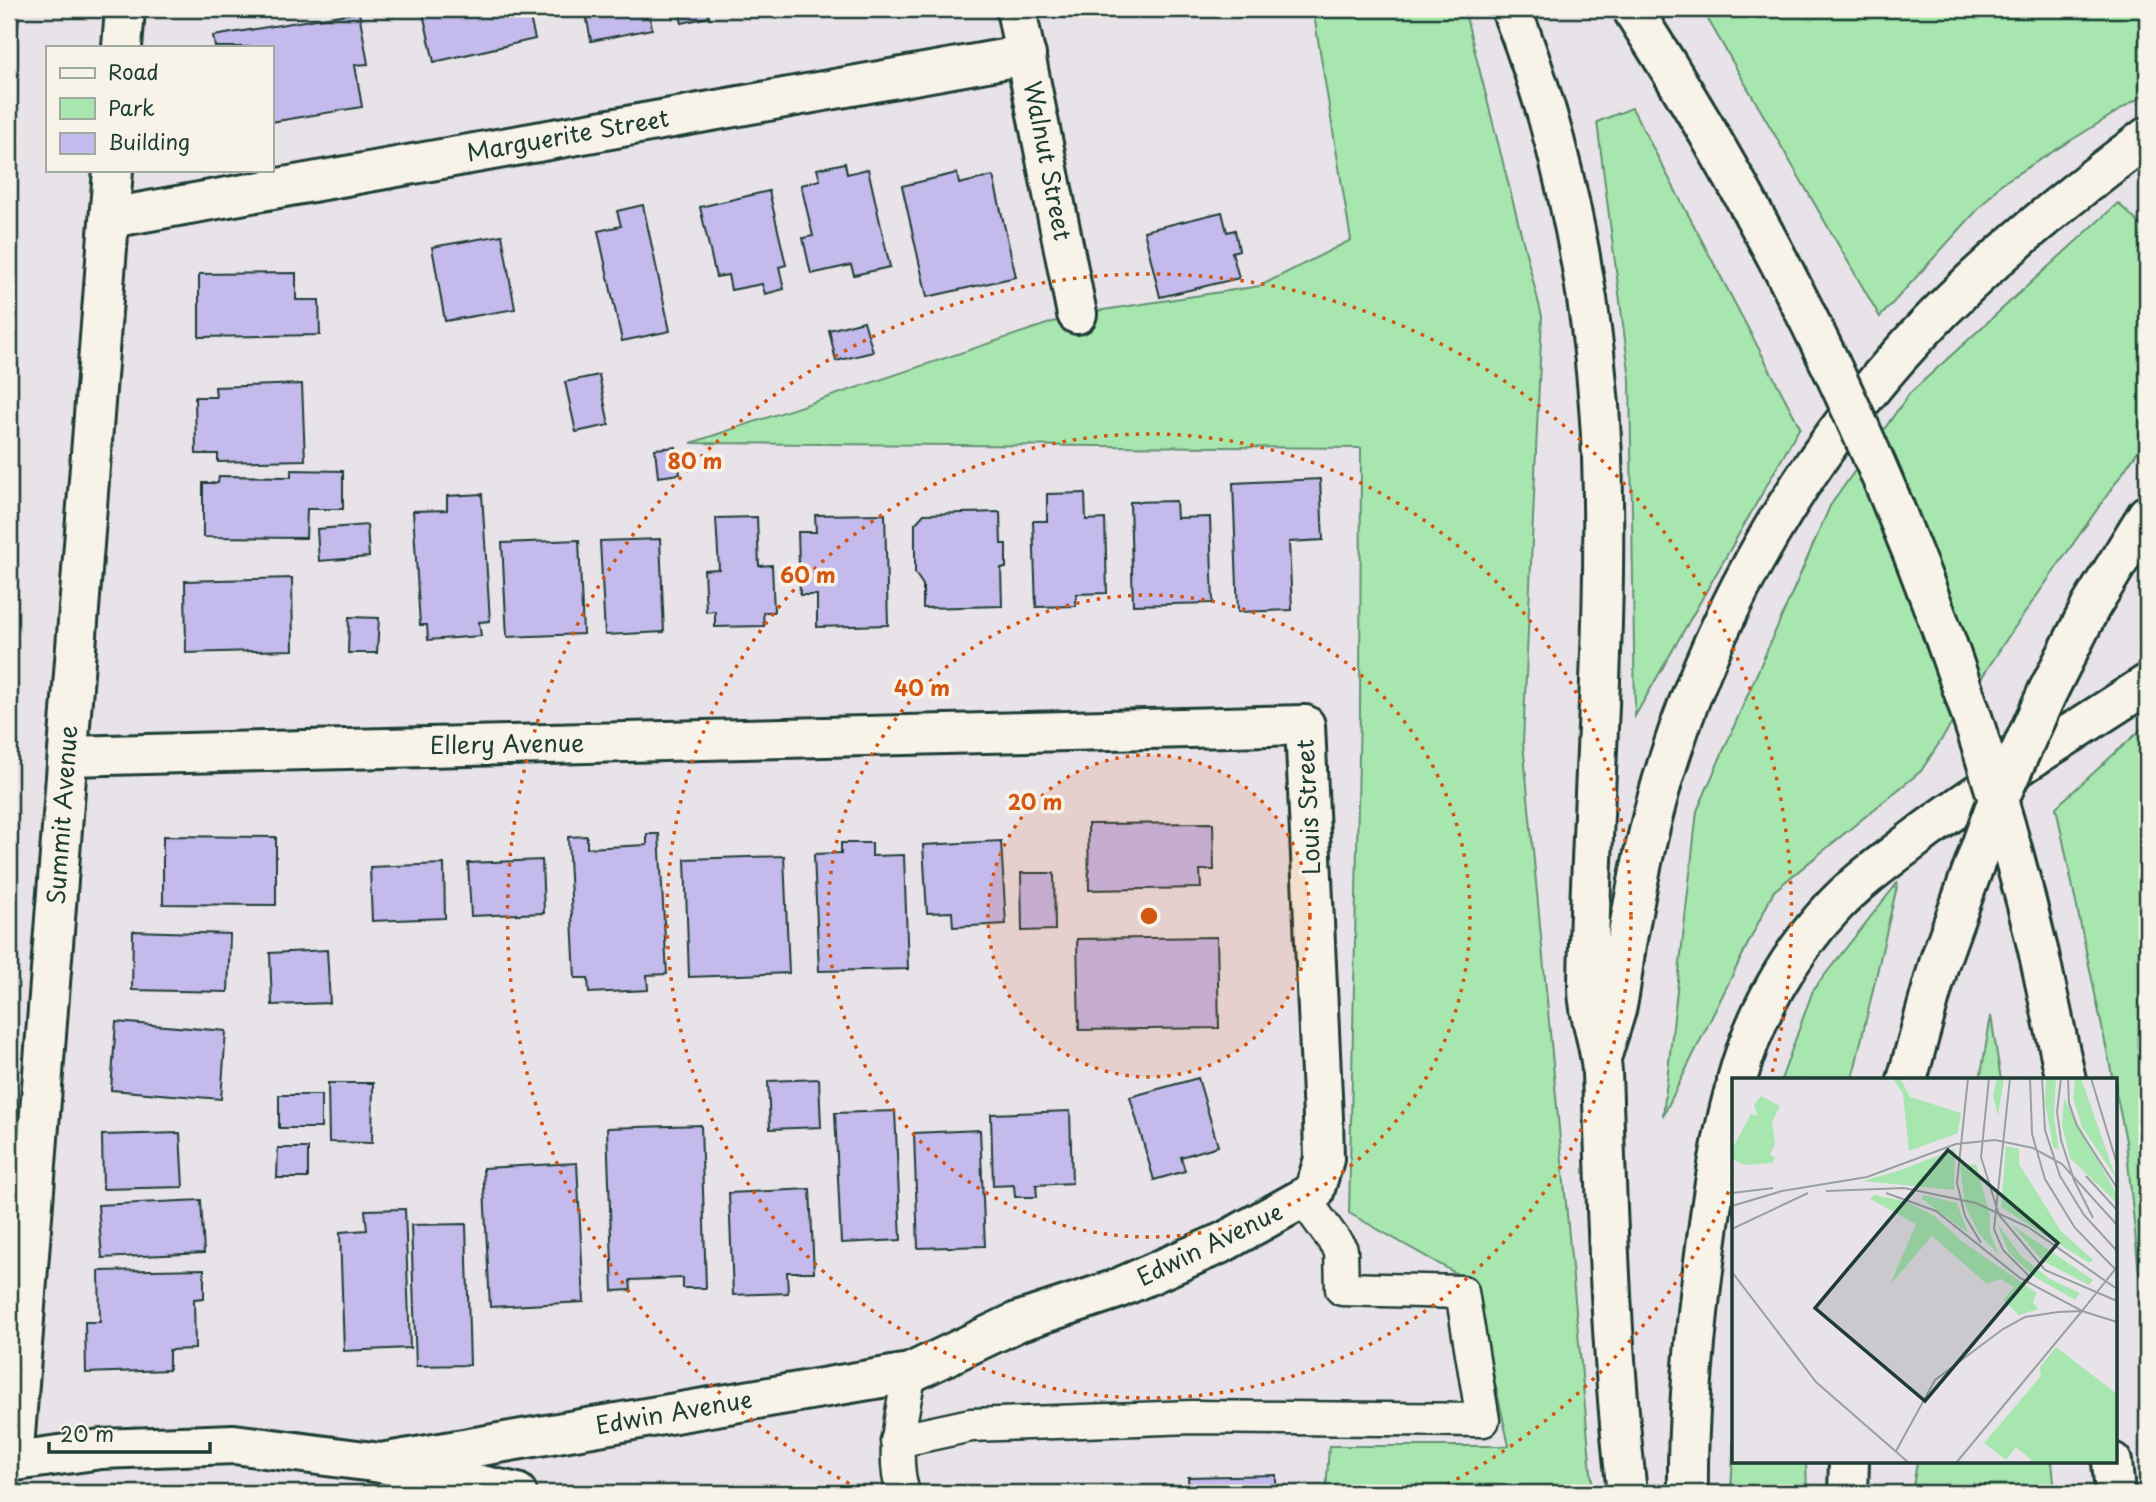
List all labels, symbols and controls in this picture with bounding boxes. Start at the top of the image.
legend [46,46,273,172]
text: Road [108,55,159,87]
street label: Walnut Street [1016,78,1082,244]
text: Park [108,91,155,123]
street label: Marguerite Street [464,98,672,170]
text: Building [108,125,190,157]
text: 80 m [668,444,722,476]
text: 60 m [780,558,836,590]
text: 40 m [894,671,950,703]
street label: Summit Avenue [37,724,85,906]
street label: Ellery Avenue [429,724,584,762]
street label: Louis Street [1285,738,1329,876]
text: 20 m [1008,785,1062,817]
centre of rings [1137,904,1161,928]
inset map [1732,1078,2118,1464]
street label: Edwin Avenue [1130,1192,1288,1294]
street label: Edwin Avenue [593,1380,755,1442]
scale bar [49,1411,210,1455]
text: 20 m [60,1417,114,1449]

